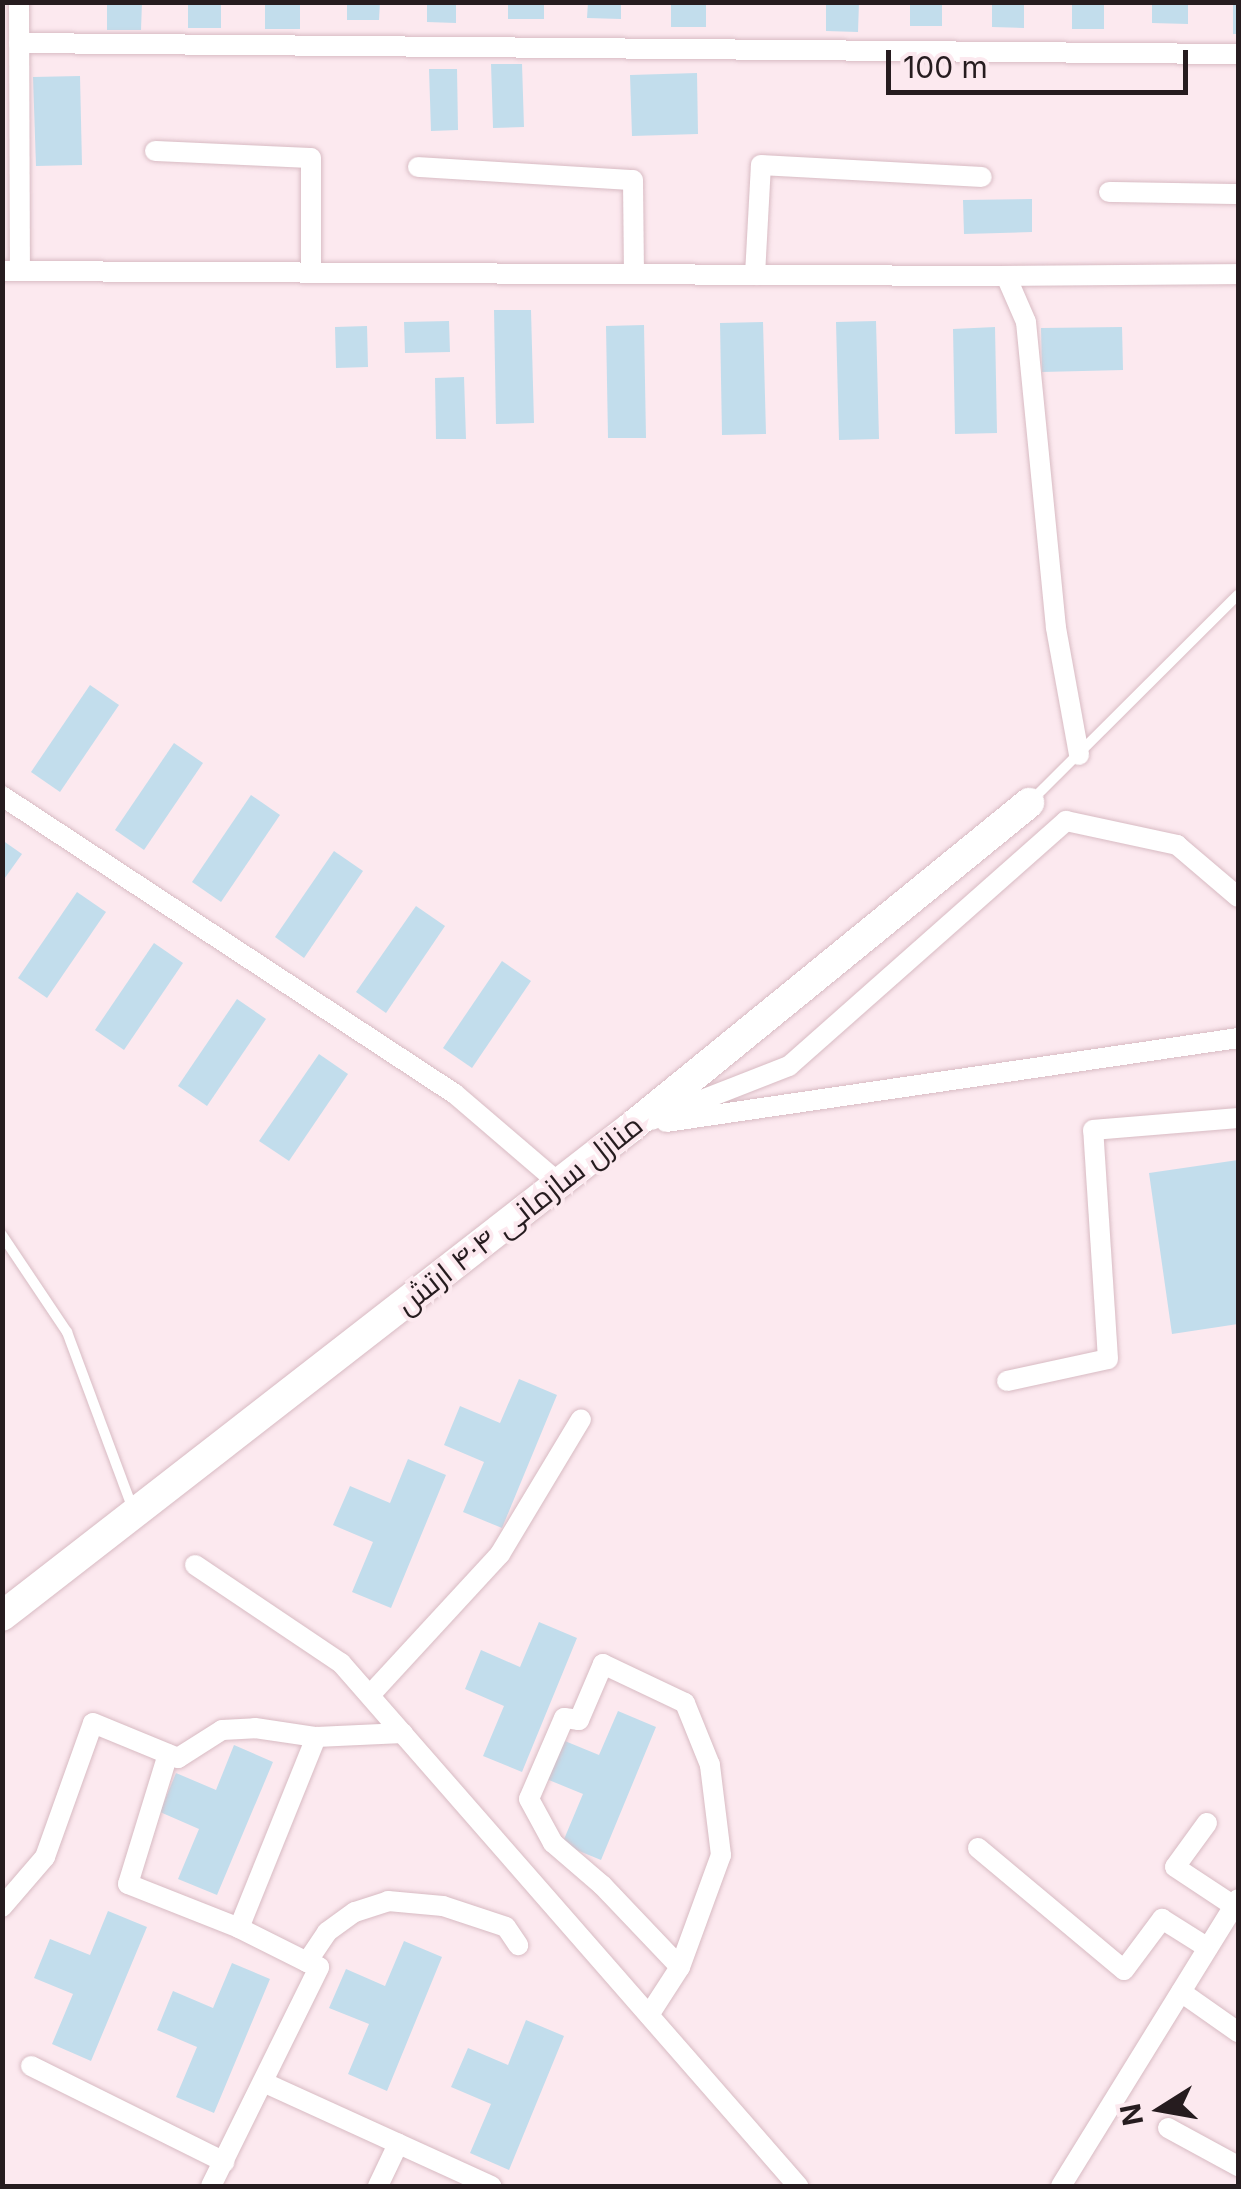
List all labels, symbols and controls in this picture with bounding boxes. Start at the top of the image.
scale bar [891,30,1194,92]
text: 100 m [903,49,988,85]
street label: منازل سازمانی ۴۰۴ ارتش [389,1107,649,1321]
north arrow [1111,2059,1211,2159]
text: N [1113,2101,1150,2128]

